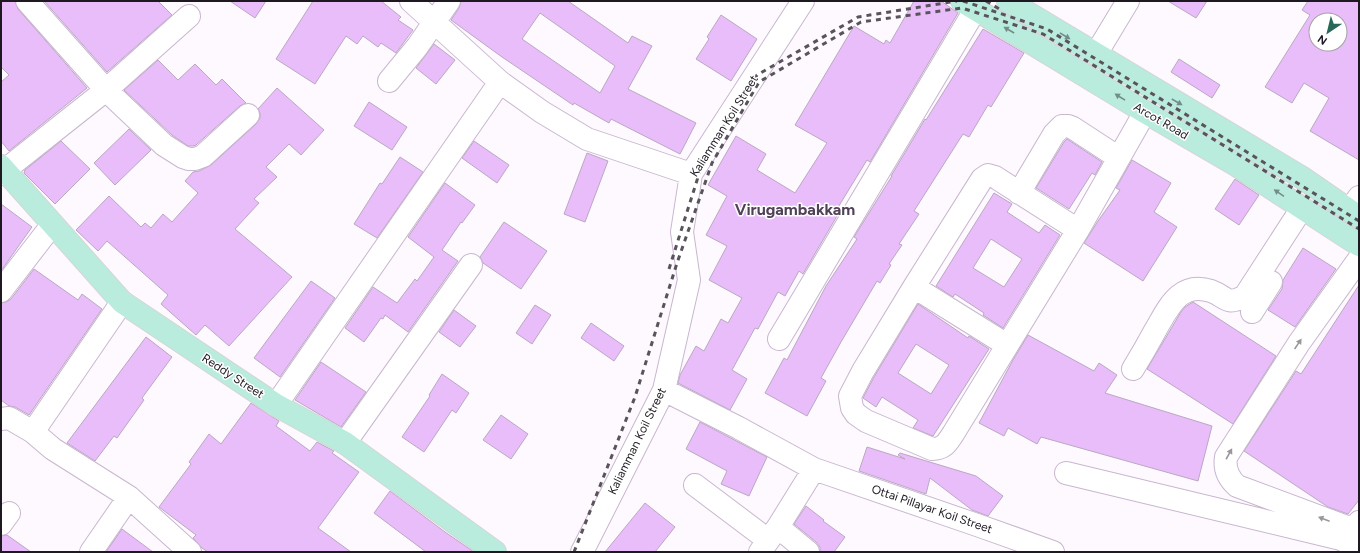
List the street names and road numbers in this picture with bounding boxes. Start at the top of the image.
street label: Kaliamman Koil Street [687,72,761,179]
street label: Arcot Road [1131,100,1191,142]
street label: Reddy Street [199,351,267,401]
street label: Kaliamman Koil Street [605,385,669,497]
street label: Ottai Pillayar Koil Street [870,482,995,536]

